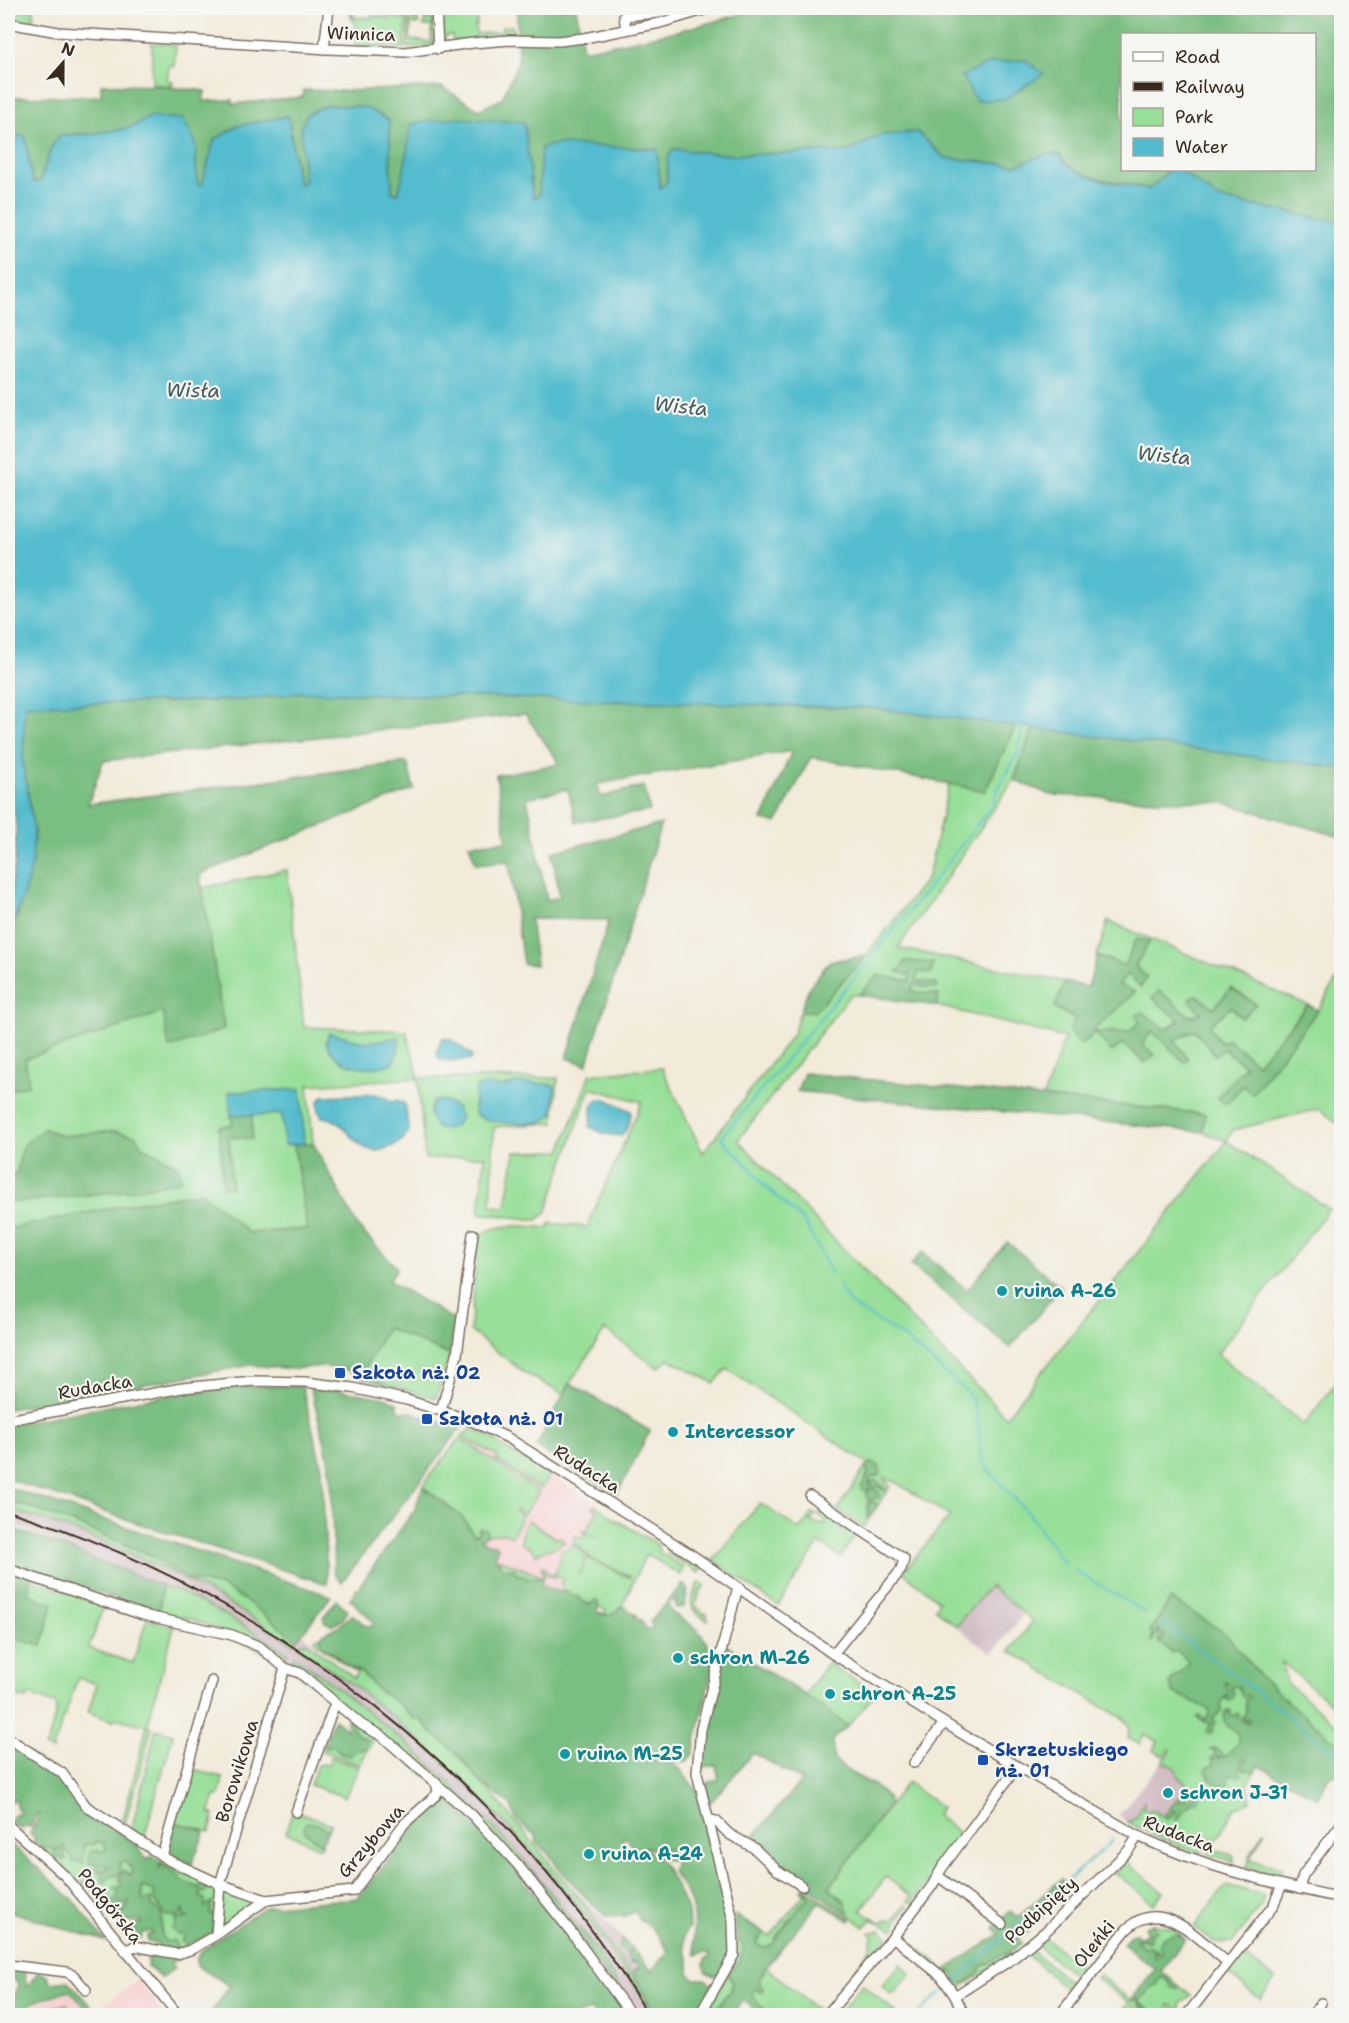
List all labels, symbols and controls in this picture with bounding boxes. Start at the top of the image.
street label: Winnica [326,21,396,47]
north arrow [33,33,93,93]
legend [1121,33,1316,171]
text: N [59,37,78,62]
text: Road [1175,45,1220,69]
text: Railway [1175,75,1245,99]
text: Park [1175,105,1214,129]
text: Water [1175,135,1228,159]
water label: Wisła [166,377,220,403]
water label: Wisła [653,390,709,422]
water label: Wisła [1136,439,1192,471]
place label: ruina A-26 [1014,1279,1116,1303]
marker: ruina A-26 [995,1284,1009,1298]
place label: Szkoła nż. 02 [352,1361,481,1385]
marker: Szkoła nż. 02 [333,1366,347,1380]
street label: Rudacka [56,1369,134,1405]
place label: Szkoła nż. 01 [439,1407,563,1431]
marker: Szkoła nż. 01 [420,1412,434,1426]
place label: Intercessor [685,1420,795,1444]
marker: Intercessor [666,1425,680,1439]
street label: Rudacka [549,1439,625,1499]
place label: schron M-26 [690,1646,810,1670]
marker: schron M-26 [671,1651,685,1665]
place label: schron A-25 [842,1682,956,1706]
marker: schron A-25 [823,1687,837,1701]
street label: Borowikowa [210,1717,264,1825]
place label: Skrzetuskiego nż. 01 [995,1738,1128,1783]
place label: ruina M-25 [577,1742,683,1766]
marker: ruina M-25 [558,1747,572,1761]
marker: Skrzetuskiego nż. 01 [976,1753,990,1767]
place label: schron J-31 [1180,1781,1288,1805]
marker: schron J-31 [1161,1786,1175,1800]
street label: Grzybowa [332,1799,410,1883]
street label: Rudacka [1140,1809,1218,1859]
place label: ruina A-24 [601,1842,703,1866]
marker: ruina A-24 [582,1847,596,1861]
street label: Podgórska [72,1863,148,1949]
street label: Podbipięty [999,1871,1083,1949]
street label: Oleńki [1068,1915,1120,1973]

